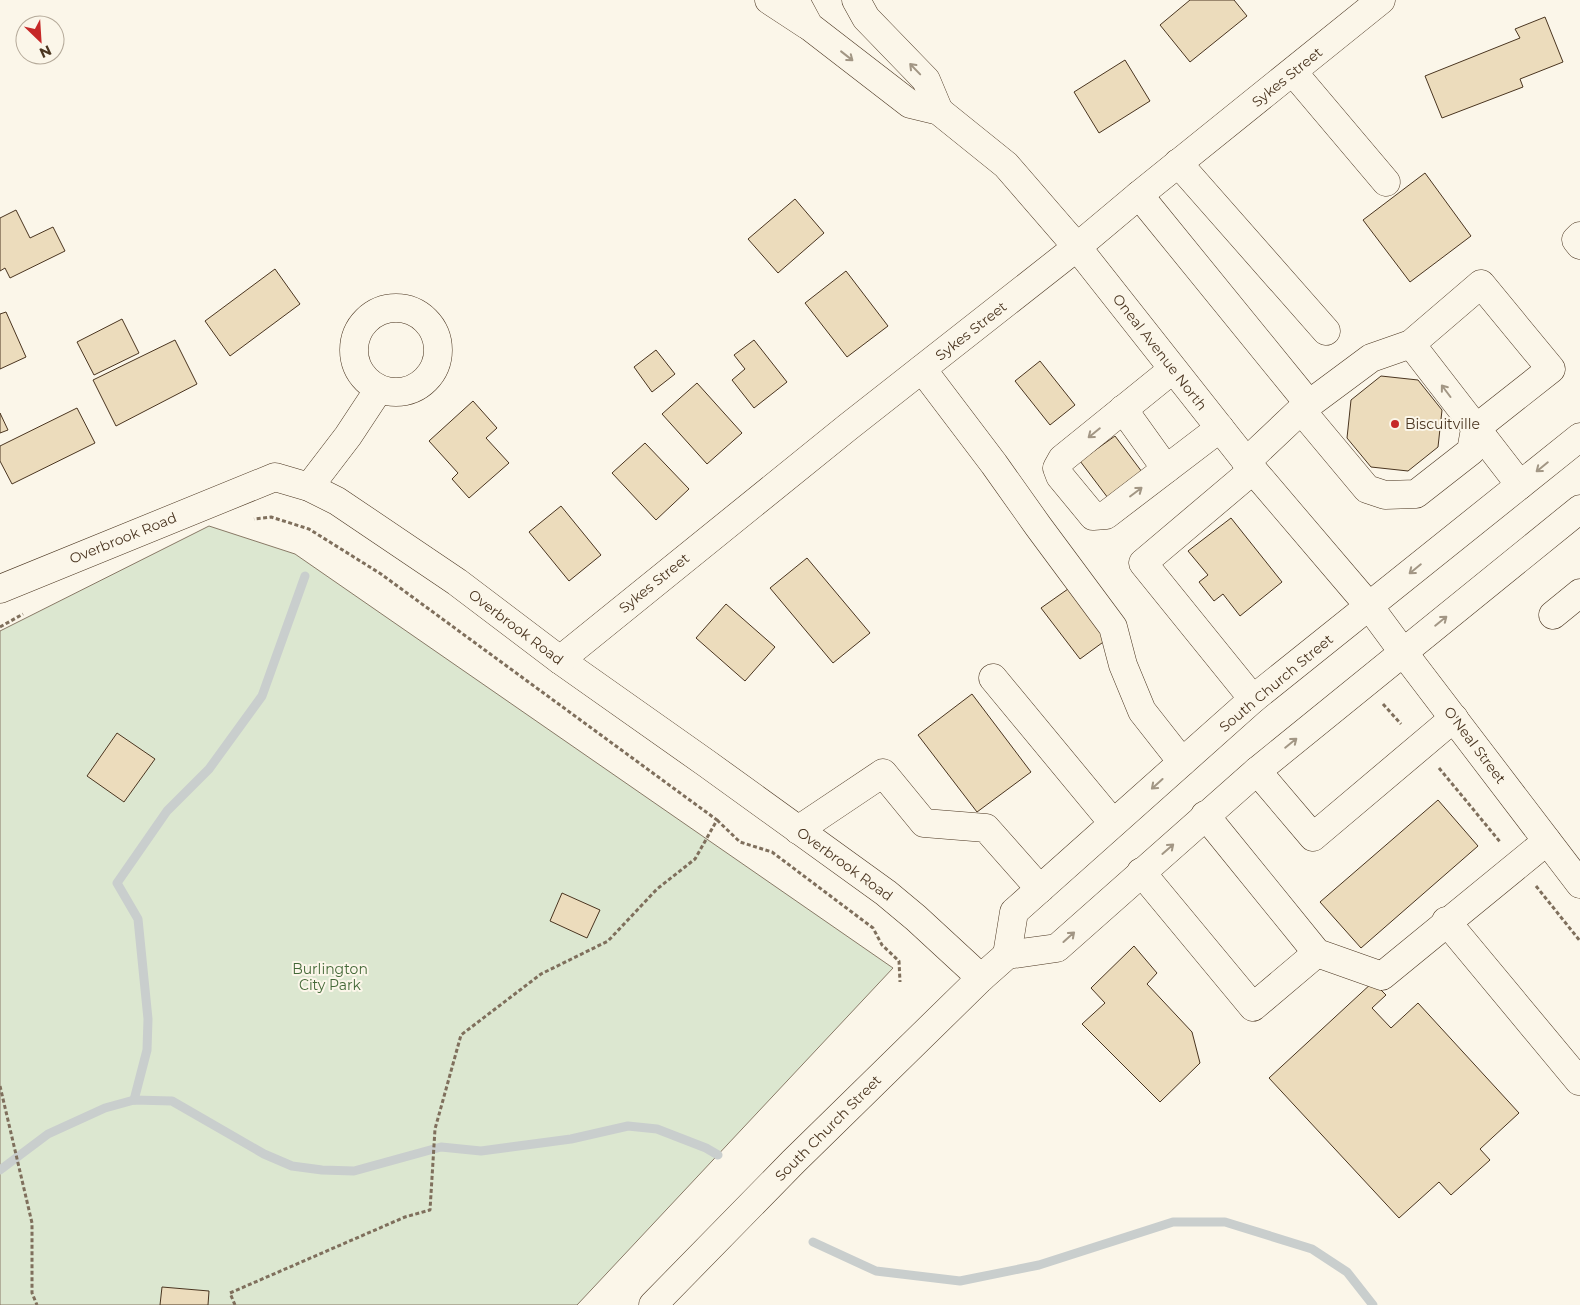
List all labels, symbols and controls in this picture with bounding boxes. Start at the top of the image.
north arrow [15,15,65,65]
text: N [37,41,54,62]
street label: Sykes Street [1248,43,1326,111]
one-way arrow [840,50,853,61]
one-way arrow [909,63,922,75]
street label: Oneal Avenue North [1109,290,1211,414]
street label: Sykes Street [932,297,1010,364]
one-way arrow [1441,384,1451,398]
place label: Biscuitville [1405,415,1480,433]
marker: Biscuitville [1389,418,1401,430]
one-way arrow [1087,428,1100,439]
one-way arrow [1536,462,1549,473]
one-way arrow [1129,487,1142,498]
street label: Overbrook Road [67,508,179,568]
street label: Sykes Street [615,549,693,617]
one-way arrow [1409,563,1422,574]
street label: Overbrook Road [465,585,567,669]
one-way arrow [1434,615,1447,626]
street label: South Church Street [1215,630,1337,736]
street label: O'Neal Street [1440,703,1510,787]
one-way arrow [1285,737,1298,749]
one-way arrow [1151,778,1164,790]
street label: Overbrook Road [794,823,896,905]
one-way arrow [1161,843,1174,854]
one-way arrow [1062,931,1075,943]
park label: Burlington City Park [292,960,368,994]
street label: South Church Street [771,1071,885,1185]

